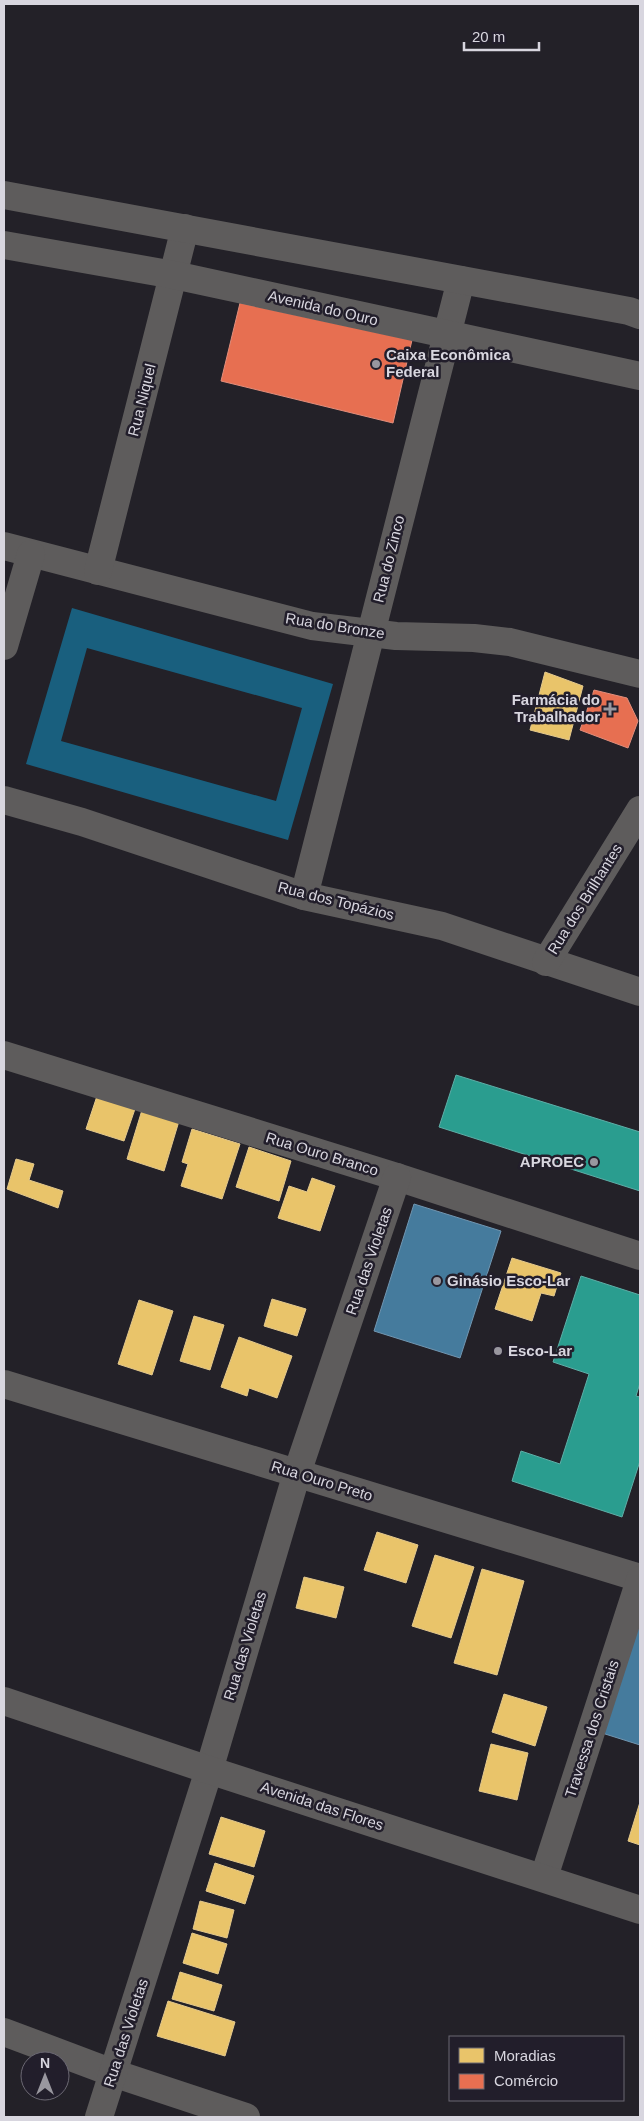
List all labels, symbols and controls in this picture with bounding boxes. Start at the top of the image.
scale bar [464,20,539,52]
text: 20 m [472,28,505,45]
street label: Avenida do Ouro [266,287,380,328]
place label: Caixa Econômica Federal [386,346,511,380]
marker: Caixa Econômica Federal [370,358,382,370]
street label: Rua Niquel [124,362,159,438]
street label: Rua do Zinco [369,514,408,604]
street label: Rua do Bronze [284,609,386,642]
place label: Farmácia do Trabalhador [512,691,600,725]
marker: Farmácia do Trabalhador [604,703,616,715]
street label: Rua dos Brilhantes [544,840,625,957]
street label: Rua dos Topázios [276,878,396,923]
street label: Rua Ouro Branco [264,1128,380,1179]
place label: APROEC [520,1153,584,1170]
marker: APROEC [588,1156,600,1168]
street label: Rua das Violetas [342,1205,395,1317]
place label: Ginásio Esco-Lar [447,1272,571,1289]
marker: Ginásio Esco-Lar [431,1275,443,1287]
place label: Esco-Lar [508,1342,572,1359]
marker: Esco-Lar [492,1345,504,1357]
street label: Rua Ouro Preto [269,1457,375,1504]
street label: Rua das Violetas [220,1589,269,1702]
street label: Travessa dos Cristais [561,1658,622,1800]
street label: Avenida das Flores [259,1778,386,1833]
street label: Rua das Violetas [100,1976,151,2089]
legend [449,2036,624,2101]
text: Moradias [494,2047,556,2064]
north arrow [20,2051,70,2101]
text: N [40,2055,50,2071]
text: Comércio [494,2072,558,2089]

